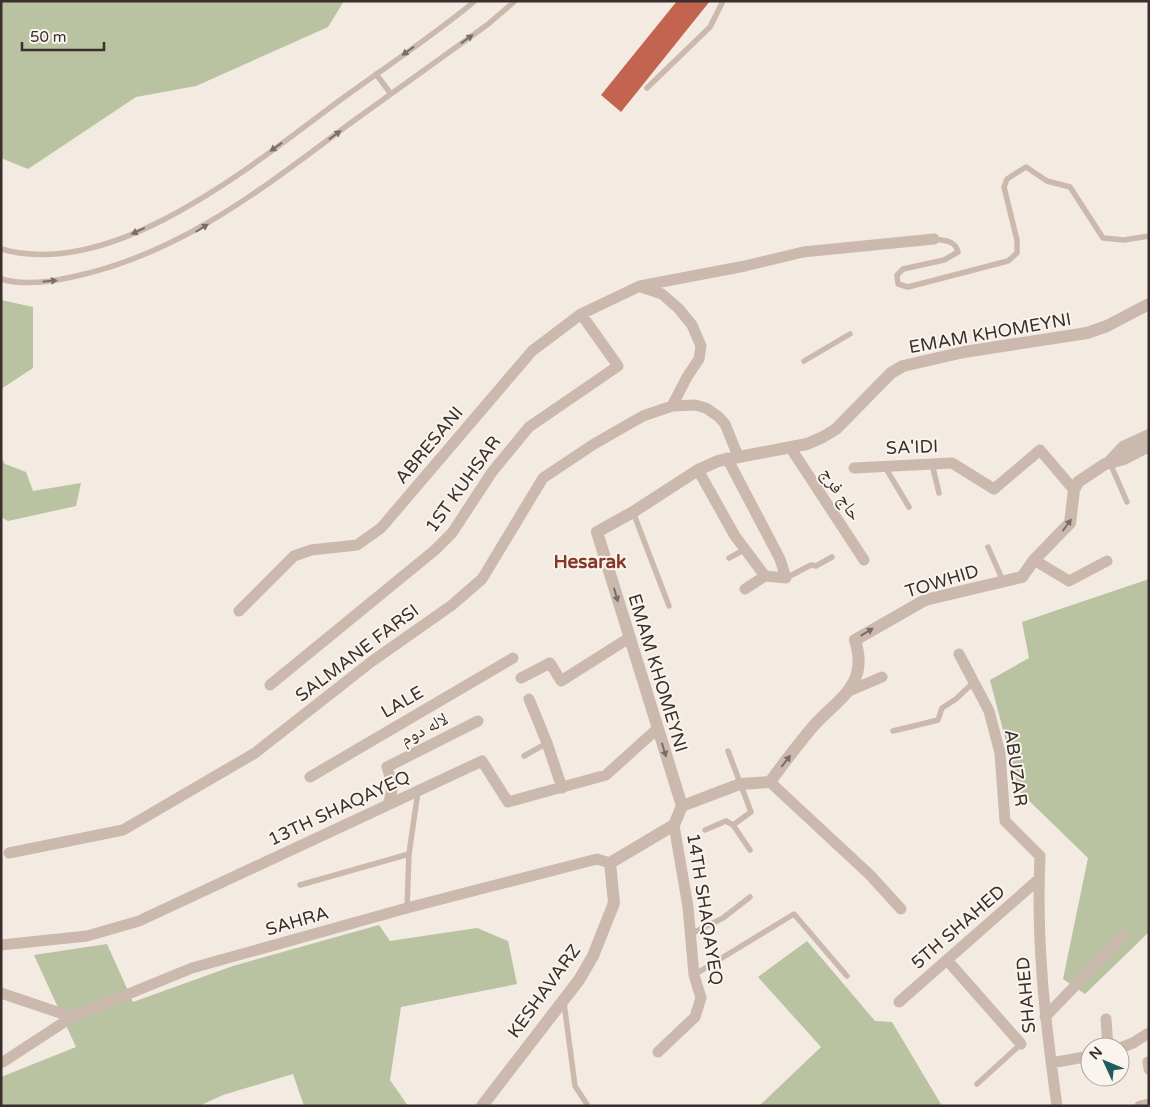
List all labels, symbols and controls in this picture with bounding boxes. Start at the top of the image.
scale bar [22,20,105,52]
text: 50 m [30,28,67,46]
one-way arrow [460,34,473,44]
one-way arrow [401,46,414,56]
one-way arrow [328,129,341,140]
one-way arrow [269,142,283,152]
one-way arrow [195,223,208,232]
one-way arrow [131,227,145,235]
one-way arrow [42,277,58,285]
street label: EMAM KHOMEYNI [907,308,1073,358]
street label: ABRESANI [390,402,468,488]
street label: 1ST KUHSAR [421,431,505,537]
street label: SA'IDI [885,435,939,459]
street label: حاج فرج [815,464,866,525]
one-way arrow [1062,518,1072,532]
district label: Hesarak [554,551,627,573]
street label: TOWHID [903,559,981,603]
one-way arrow [612,588,620,603]
street label: EMAM KHOMEYNI [623,591,693,755]
street label: SALMANE FARSI [291,599,423,707]
one-way arrow [861,628,874,637]
street label: LALE [377,681,427,723]
street label: لاله دوم [396,708,452,751]
street label: ABUZAR [1000,728,1032,808]
one-way arrow [661,743,669,758]
one-way arrow [781,755,792,768]
street label: 13TH SHAQAYEQ [265,766,413,850]
street label: 14TH SHAQAYEQ [682,831,728,987]
street label: 5TH SHAHED [907,880,1009,974]
street label: SAHRA [263,902,331,940]
street label: KESHAVARZ [503,940,585,1042]
street label: SHAHED [1012,956,1040,1034]
north arrow [1080,1037,1130,1087]
text: N [1086,1043,1106,1063]

